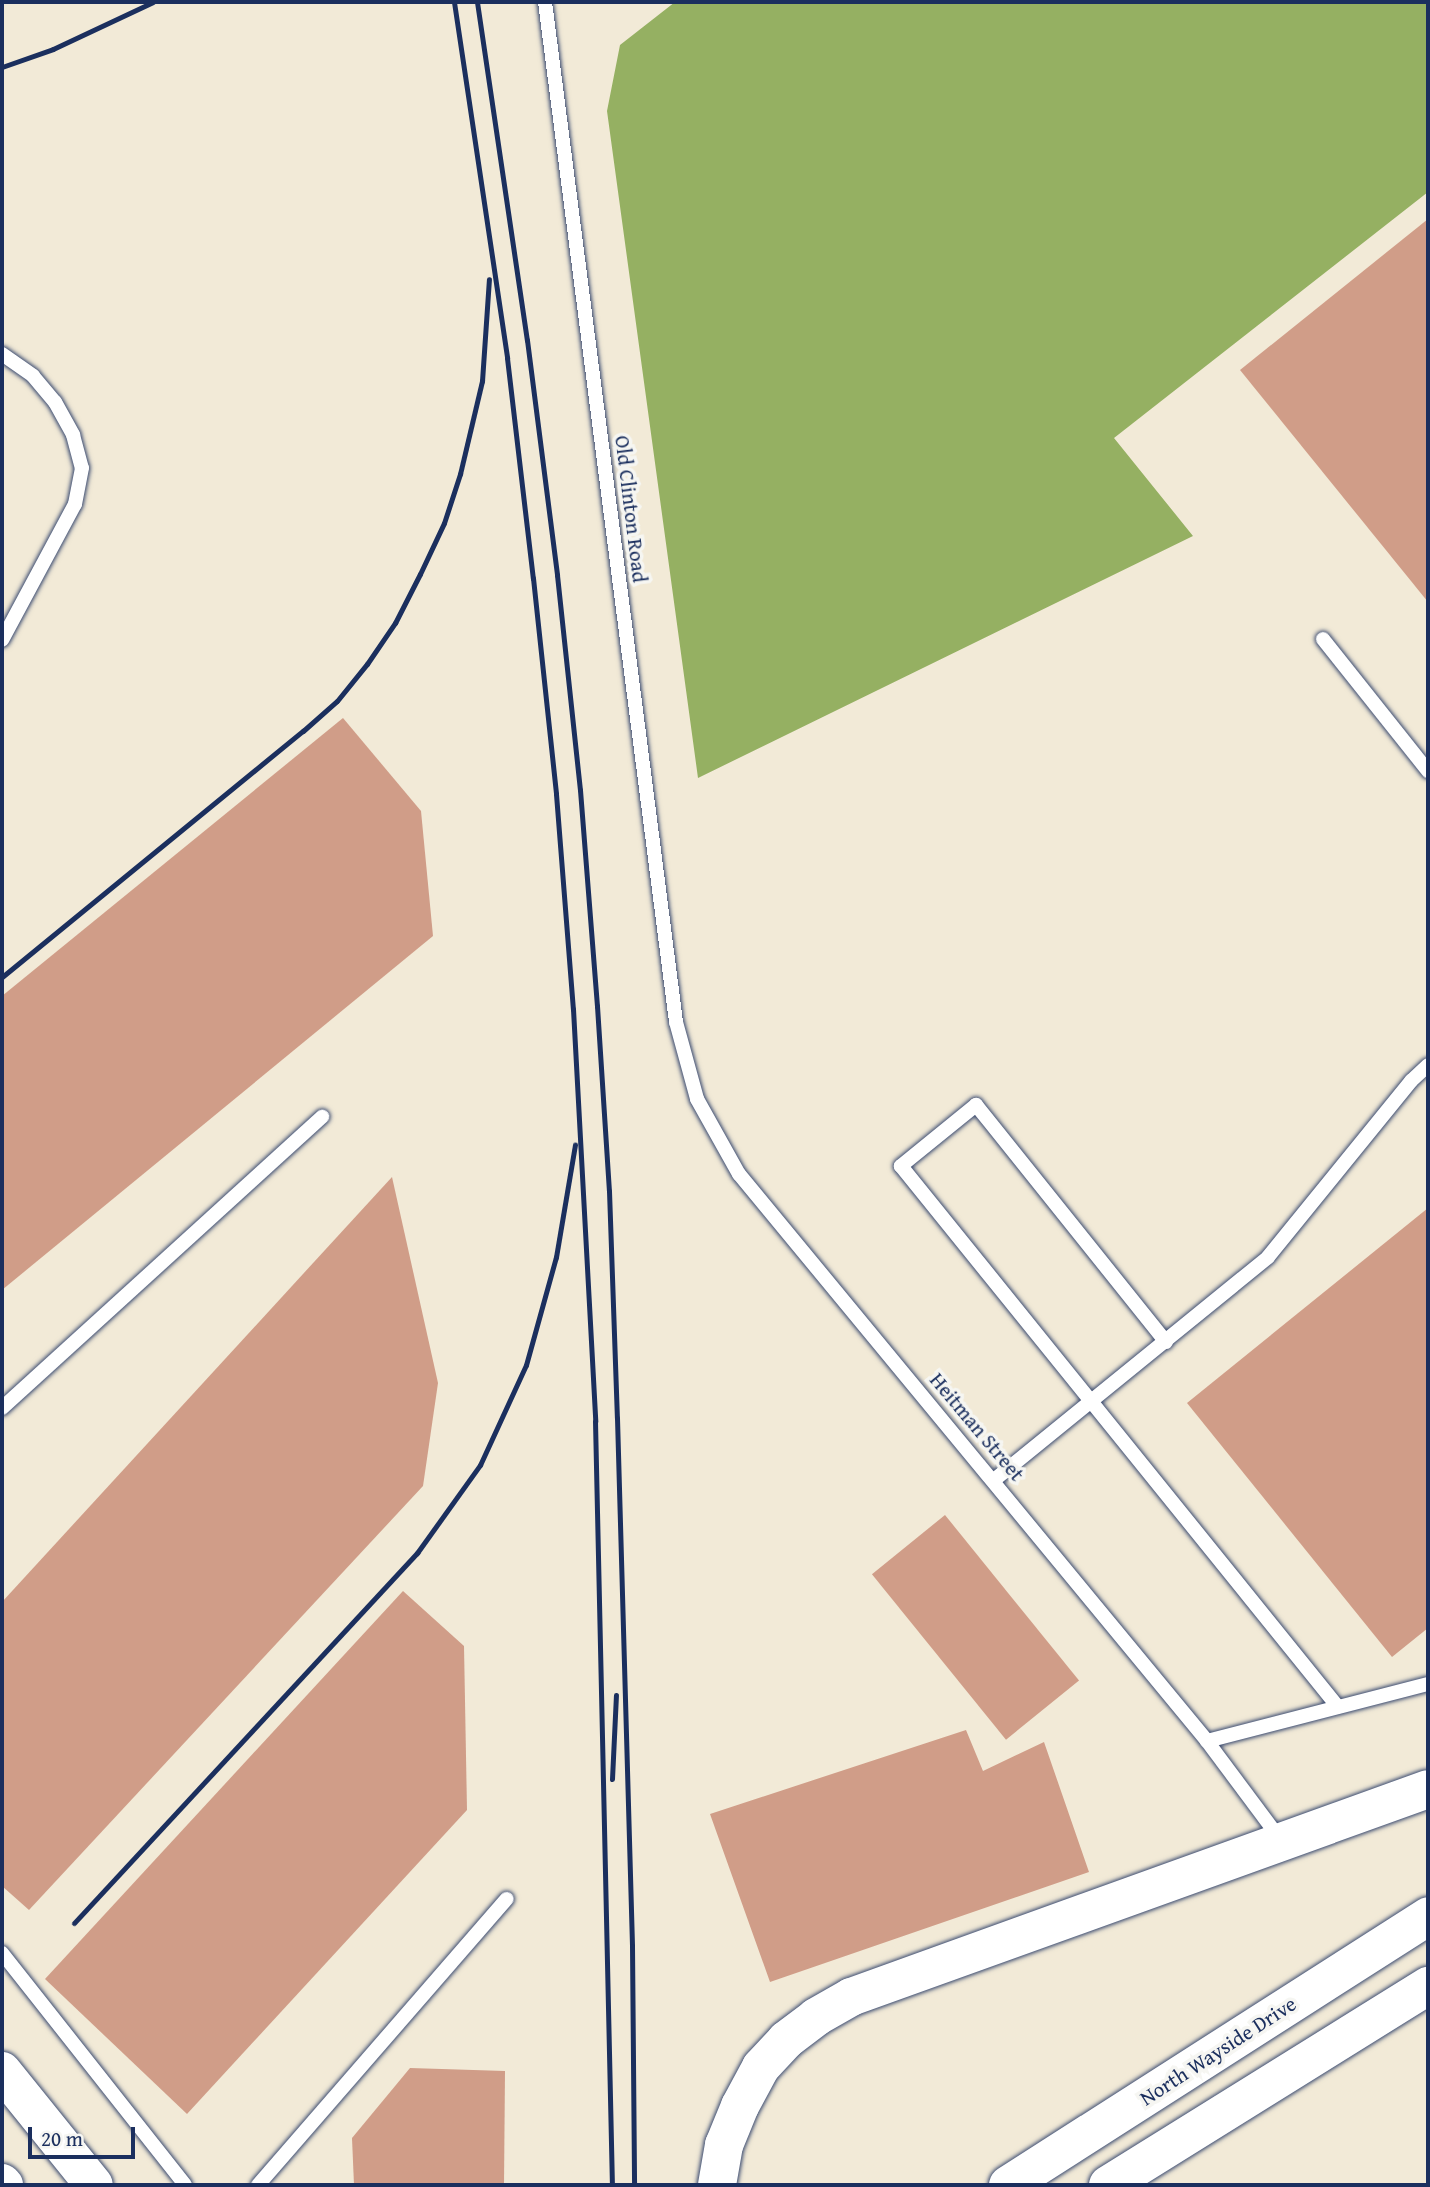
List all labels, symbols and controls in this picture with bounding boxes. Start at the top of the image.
street label: Old Clinton Road [609,434,653,584]
street label: Heitman Street [924,1368,1030,1486]
street label: North Wayside Drive [1135,1991,1301,2111]
scale bar [32,2114,138,2158]
text: 20 m [41,2123,83,2154]

